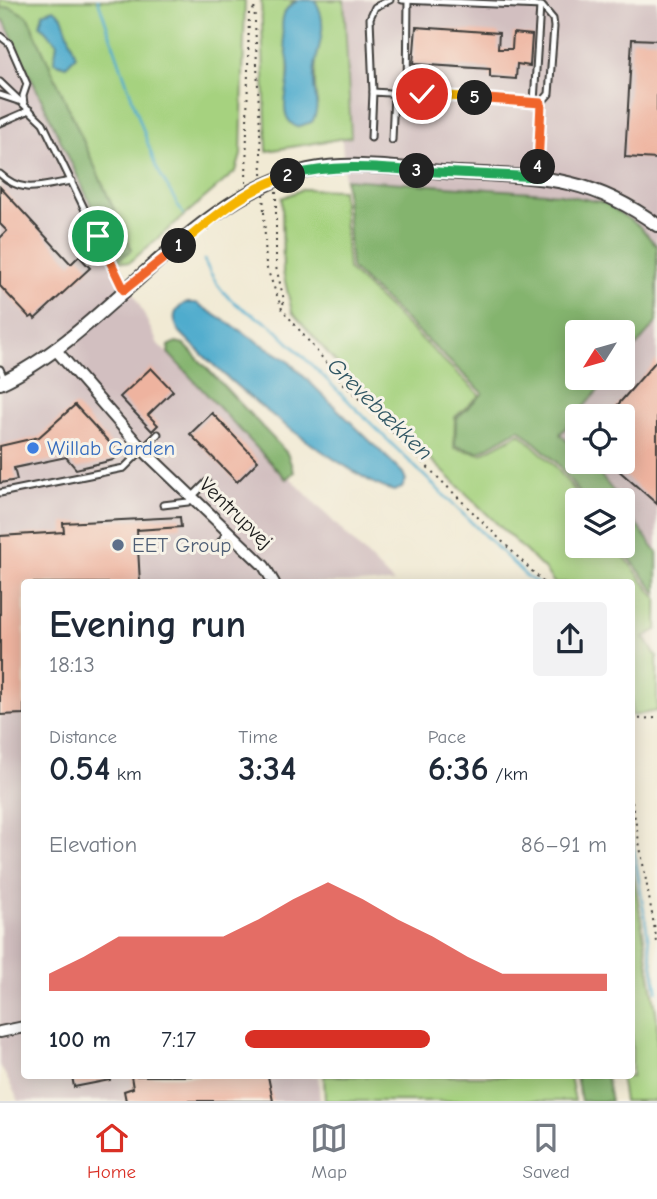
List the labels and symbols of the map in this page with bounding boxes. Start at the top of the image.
pin [392,64,452,124]
pin: 5 [458,80,492,116]
pin: 4 [520,150,556,184]
pin: 3 [400,154,434,188]
pin: 2 [270,158,306,194]
pin [68,206,128,266]
pin: 1 [162,229,196,264]
north arrow [565,320,635,390]
water label: Grevebækken [322,352,438,466]
place label: Willab Garden [47,436,175,460]
marker: Willab Garden [25,440,41,456]
street label: Ventrupvej [195,472,277,554]
place label: EET Group [132,533,231,557]
marker: EET Group [110,537,126,553]

